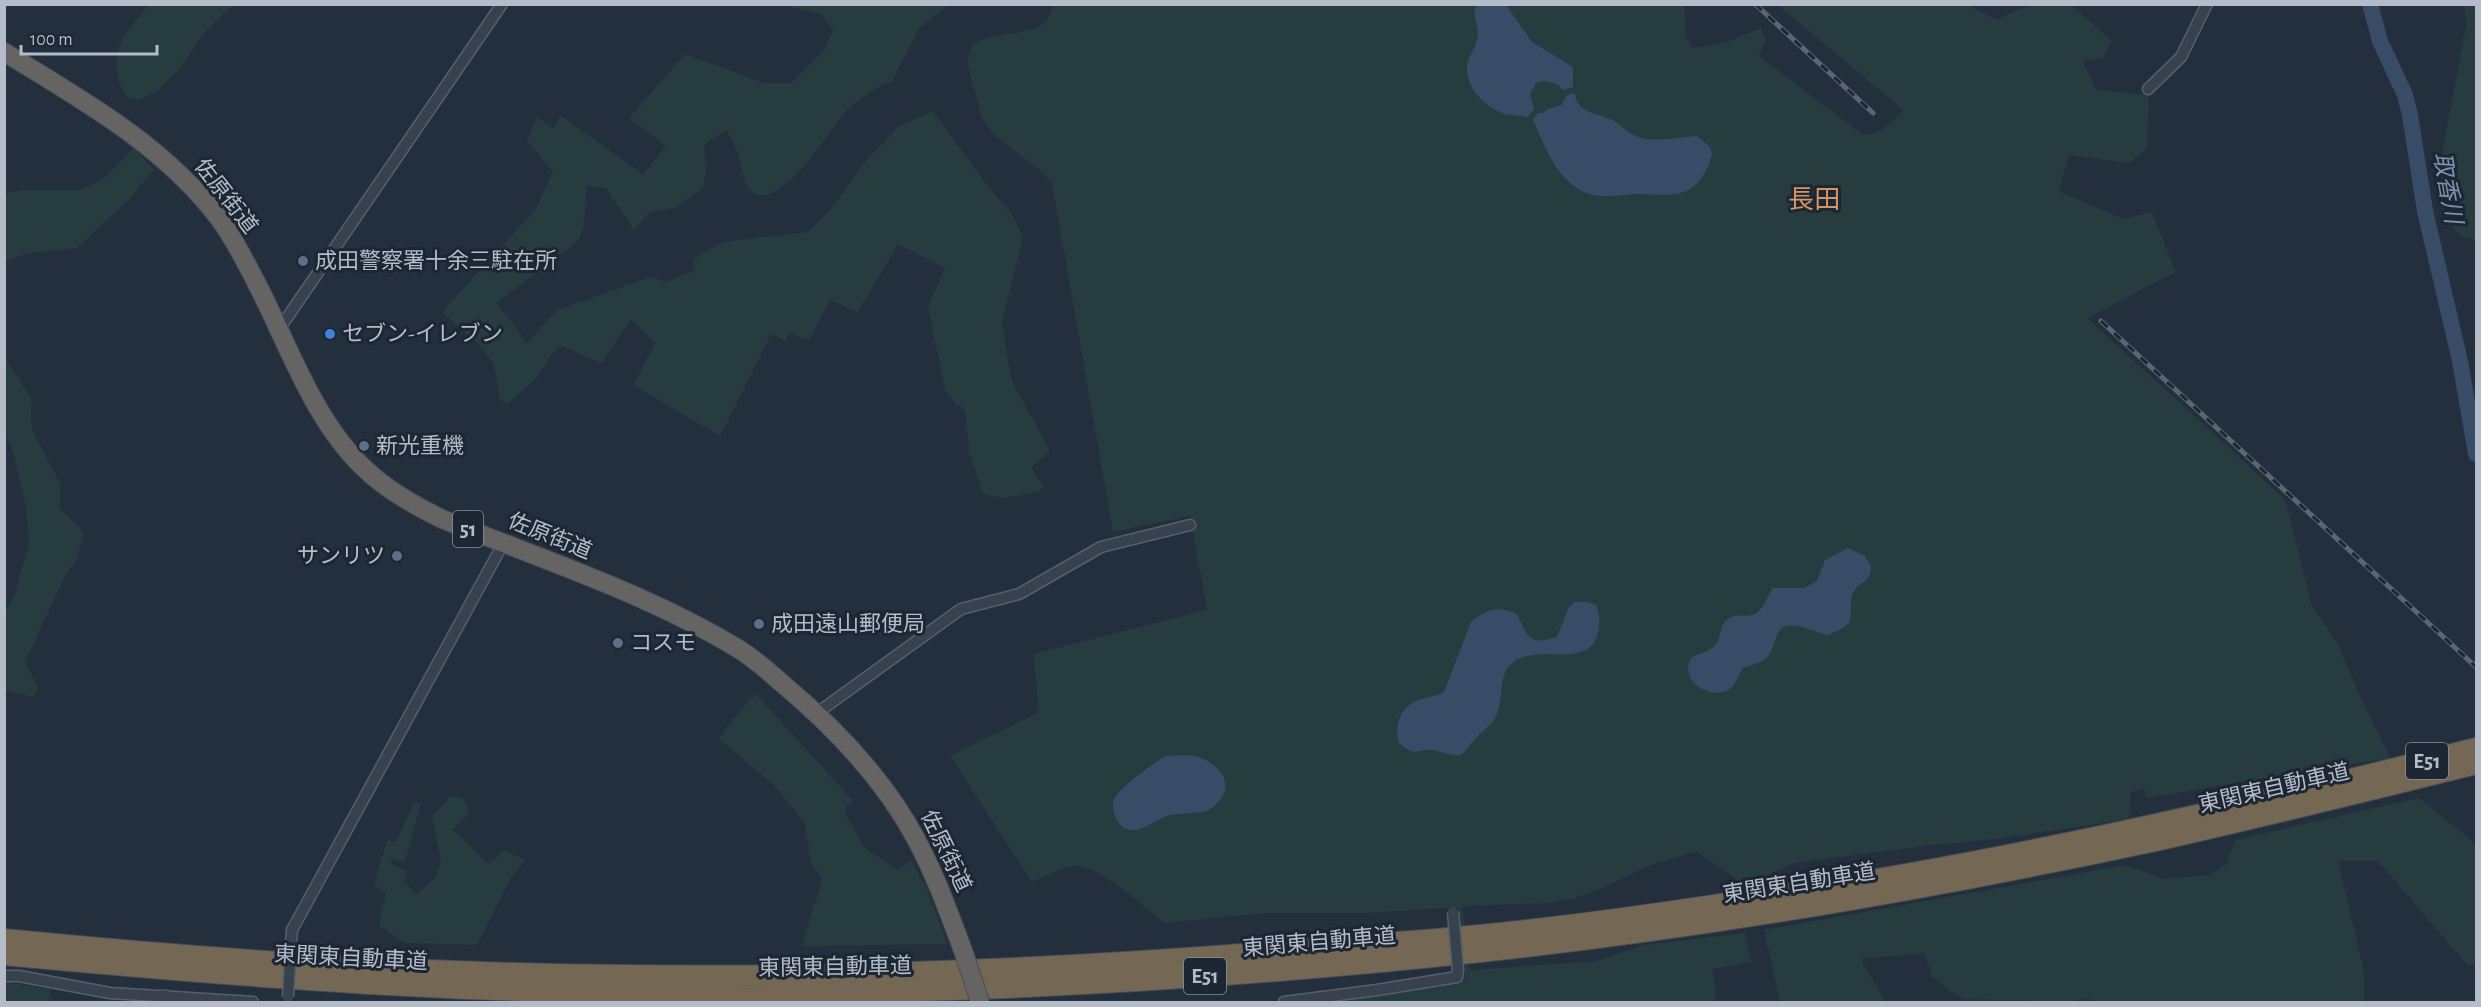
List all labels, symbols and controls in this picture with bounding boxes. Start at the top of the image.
scale bar [21,18,158,56]
text: 100 m [30,31,73,49]
water label: 取香川 [2429,150,2467,228]
street label: 佐原街道 [190,154,263,237]
district label: 長田 [1788,187,1840,213]
place label: 成田警察署十余三駐在所 [315,249,557,272]
marker: 成田警察署十余三駐在所 [296,254,310,268]
place label: セブン-イレブン [342,322,503,345]
marker: セブン-イレブン [323,327,337,341]
place label: 新光重機 [376,434,464,457]
marker: 新光重機 [357,439,371,453]
street label: 佐原街道 [505,508,595,563]
road number: 51 [453,511,483,547]
place label: サンリツ [297,545,385,567]
marker: サンリツ [390,549,404,563]
place label: 成田遠山郵便局 [771,612,925,635]
marker: 成田遠山郵便局 [752,617,766,631]
place label: コスモ [630,632,696,654]
marker: コスモ [611,636,625,650]
road number: E51 [2406,743,2448,779]
street label: 東関東自動車道 [2196,759,2352,816]
street label: 佐原街道 [917,806,976,895]
street label: 東関東自動車道 [1721,859,1877,906]
street label: 東関東自動車道 [1241,923,1397,960]
street label: 東関東自動車道 [274,942,429,973]
street label: 東関東自動車道 [758,954,912,979]
road number: E51 [1184,958,1226,994]

